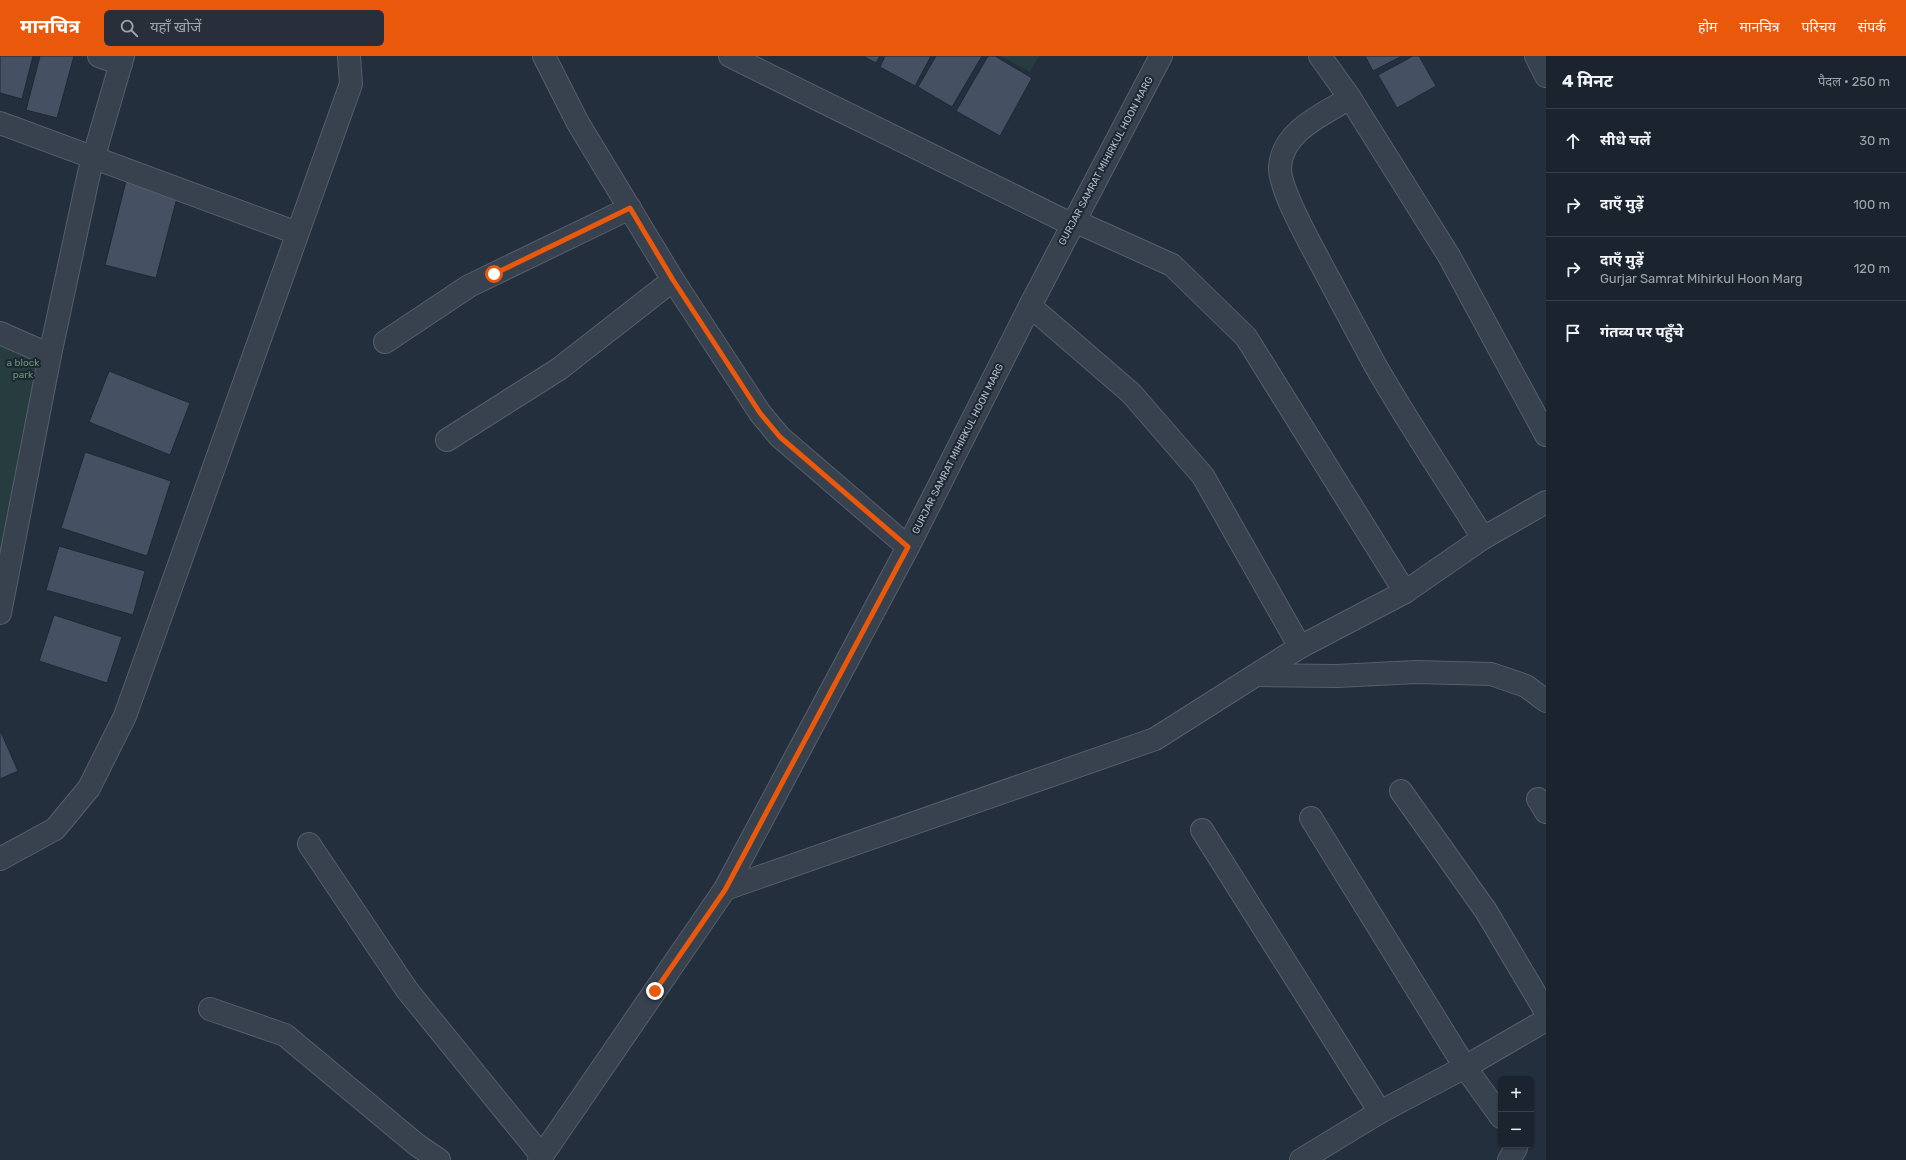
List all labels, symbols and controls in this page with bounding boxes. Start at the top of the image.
search box [104,10,384,46]
text: मानचित्र [20,15,80,38]
icon: search [118,17,140,39]
text: यहाँ खोजें [150,18,201,36]
text: होम [1698,19,1717,36]
text: मानचित्र [1739,19,1780,36]
text: परिचय [1802,19,1836,36]
text: संपर्क [1858,19,1886,36]
text: 4 मिनट [1562,71,1613,91]
street label: GURJAR SAMRAT MIHIRKUL HOON MARG [1056,74,1156,247]
text: पैदल · 250 m [1818,74,1890,89]
icon: ahead [1562,130,1584,152]
text: सीधे चलें [1600,131,1650,149]
text: 30 m [1859,133,1890,148]
icon: right [1562,194,1584,216]
text: दाएँ मुड़ें [1600,195,1643,213]
text: 100 m [1853,197,1890,212]
text: दाएँ मुड़ें [1600,251,1643,269]
icon: right [1562,258,1584,280]
text: 120 m [1854,261,1890,276]
route start [485,265,503,283]
text: Gurjar Samrat Mihirkul Hoon Marg [1600,271,1803,286]
icon: arrive [1562,322,1584,344]
text: गंतव्य पर पहुँचे [1600,323,1684,341]
park label: a block park [7,357,40,381]
street label: GURJAR SAMRAT MIHIRKUL HOON MARG [910,362,1006,536]
route end [646,982,664,1000]
map controls [1498,1076,1534,1148]
button: + [1498,1076,1534,1112]
button: − [1498,1112,1534,1148]

